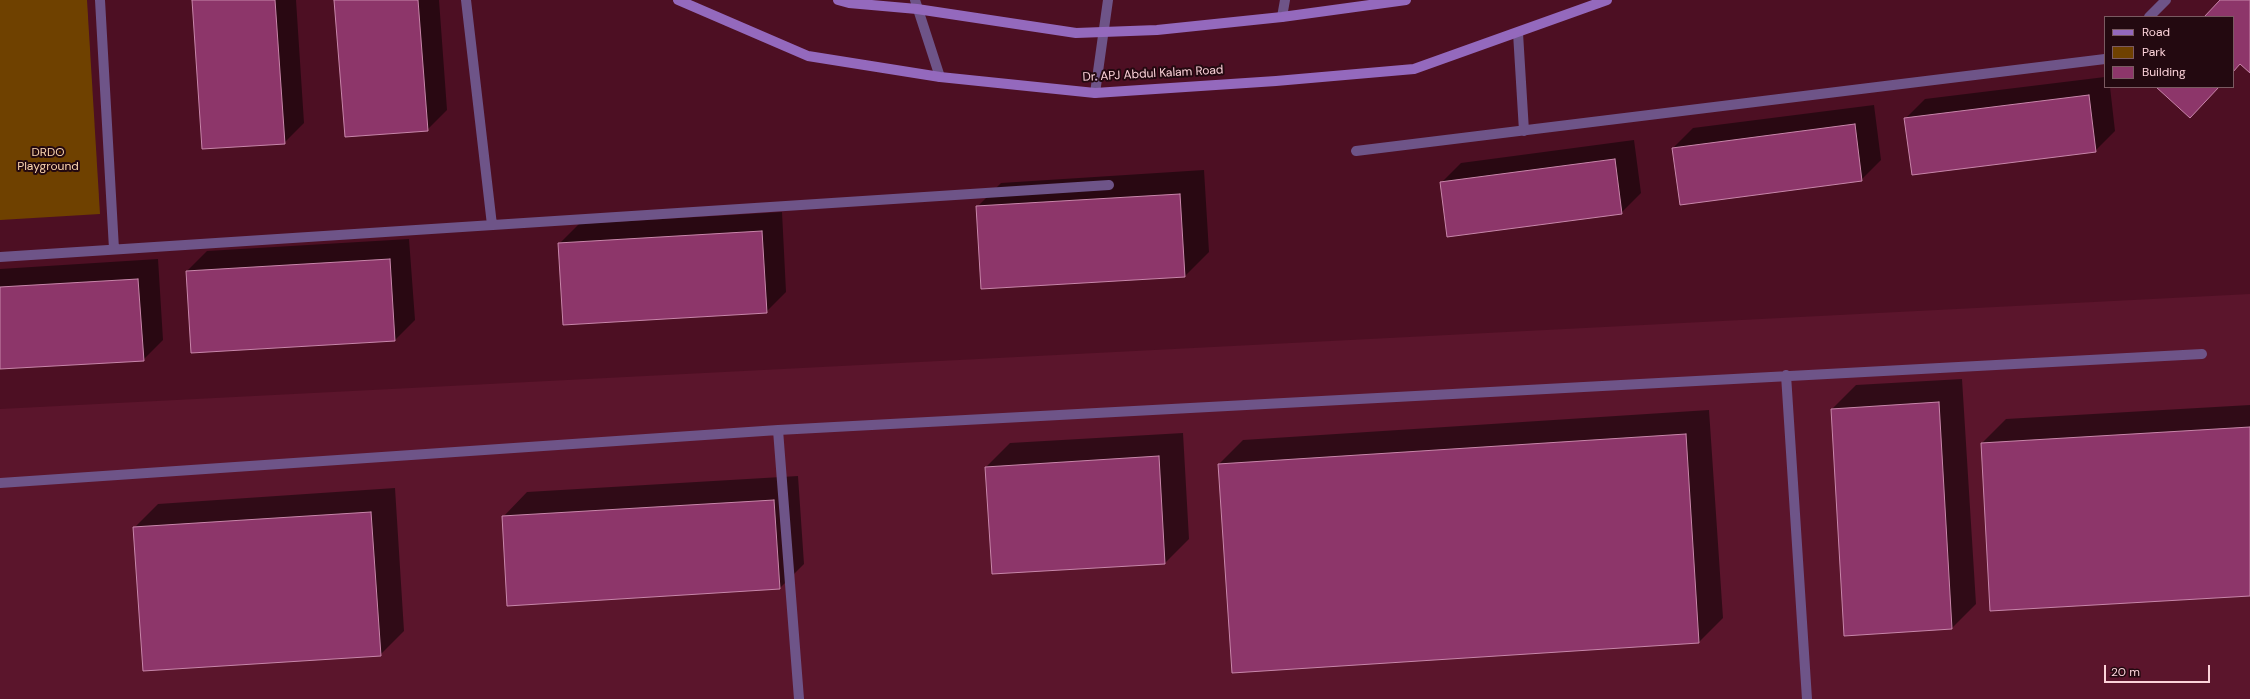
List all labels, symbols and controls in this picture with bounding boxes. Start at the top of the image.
legend [2104,16,2234,88]
text: Road [2142,24,2170,40]
text: Park [2142,44,2166,60]
street label: Dr. APJ Abdul Kalam Road [1082,63,1224,85]
text: Building [2142,64,2186,80]
park label: DRDO Playground [17,146,79,174]
scale bar [2106,657,2212,683]
text: 20 m [2111,664,2140,680]

